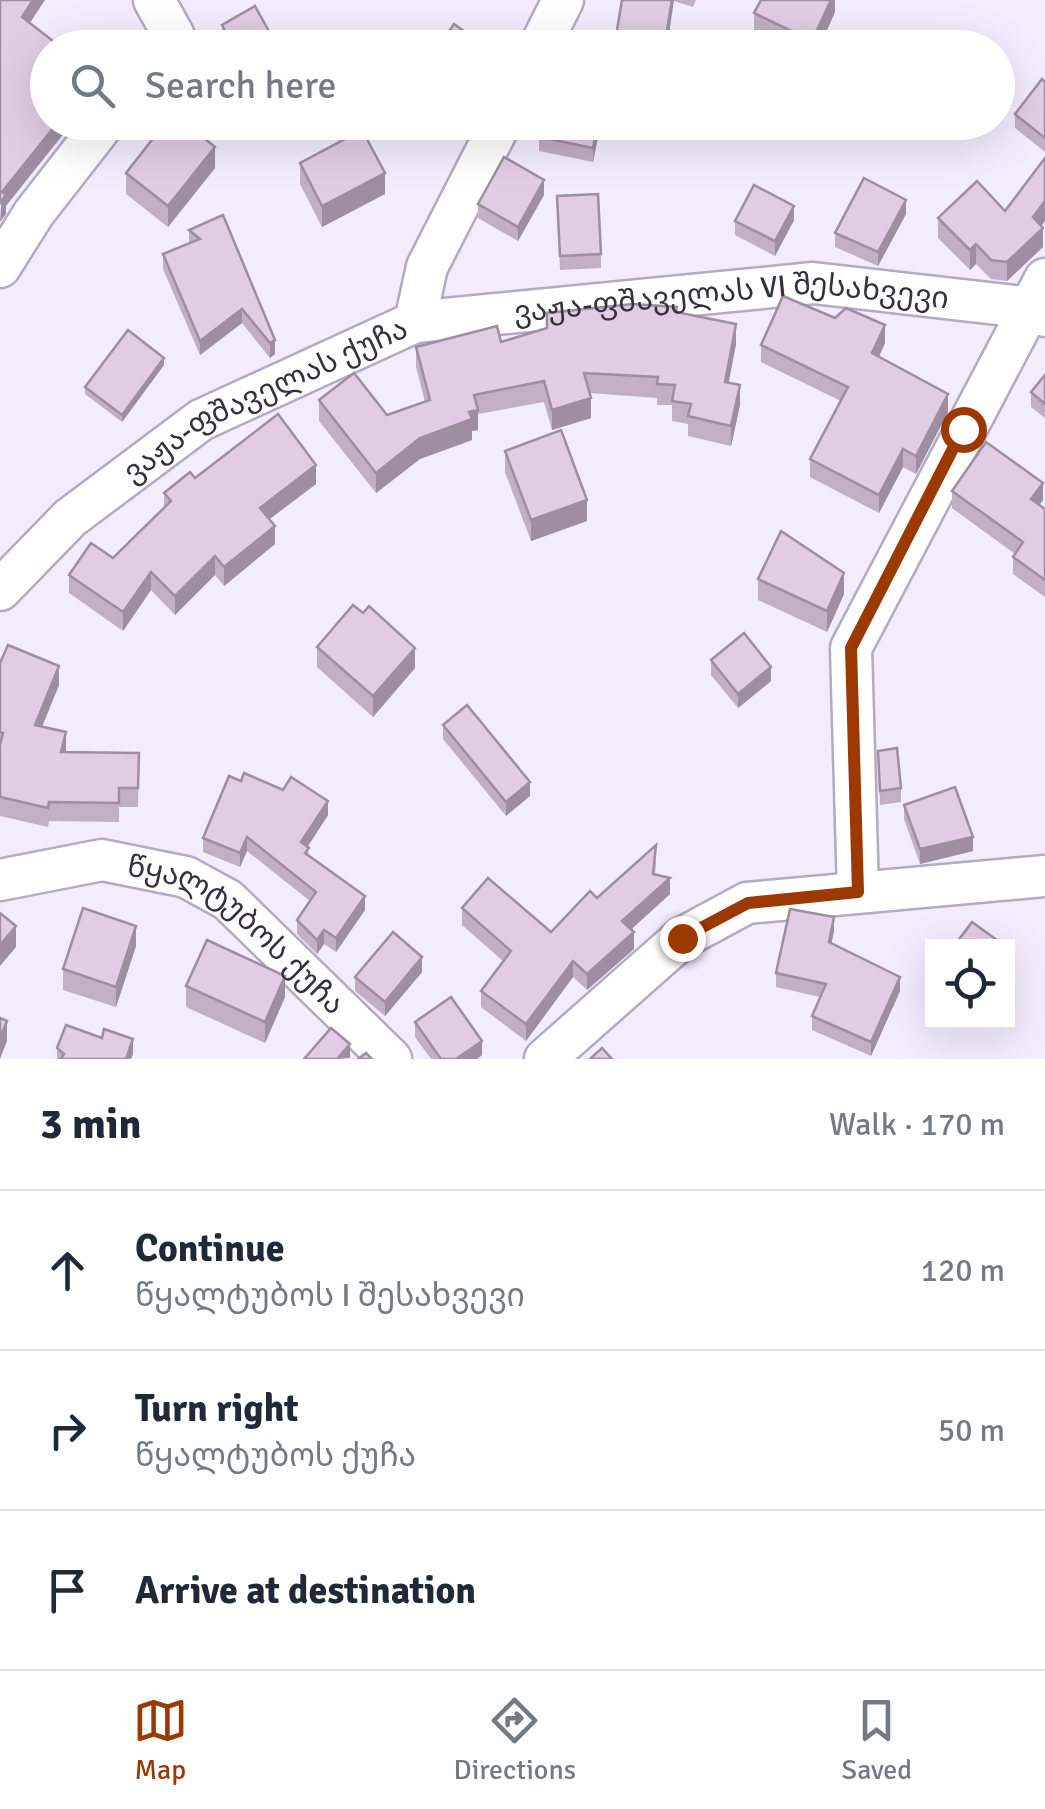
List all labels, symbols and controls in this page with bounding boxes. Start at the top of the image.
search box [30,30,1015,140]
icon: search [65,58,120,113]
text: Search here [145,62,337,109]
street label: ვაჟა-ფშაველას VI შესახვევი [512,264,951,331]
street label: ვაჟა-ფშაველას ქუჩა [115,310,413,490]
route start [941,407,987,453]
street label: წყალტუბოს ქუჩა [124,847,353,1022]
route end [660,916,706,962]
map controls [925,939,1015,1029]
button: locate [925,939,1015,1029]
text: 3 min [40,1099,141,1150]
text: Walk · 170 m [829,1105,1005,1144]
text: Continue [135,1225,285,1272]
icon: ahead [40,1243,95,1298]
text: 120 m [921,1251,1005,1290]
text: წყალტუბოს I შესახვევი [135,1276,525,1315]
text: Turn right [135,1385,299,1432]
icon: right [40,1403,95,1458]
text: 50 m [938,1411,1005,1450]
text: წყალტუბოს ქუჩა [135,1436,416,1475]
icon: arrive [40,1563,95,1618]
text: Arrive at destination [135,1567,476,1614]
tab: Map [133,1693,188,1787]
tab: Directions [454,1693,576,1787]
tab: Saved [842,1693,912,1787]

